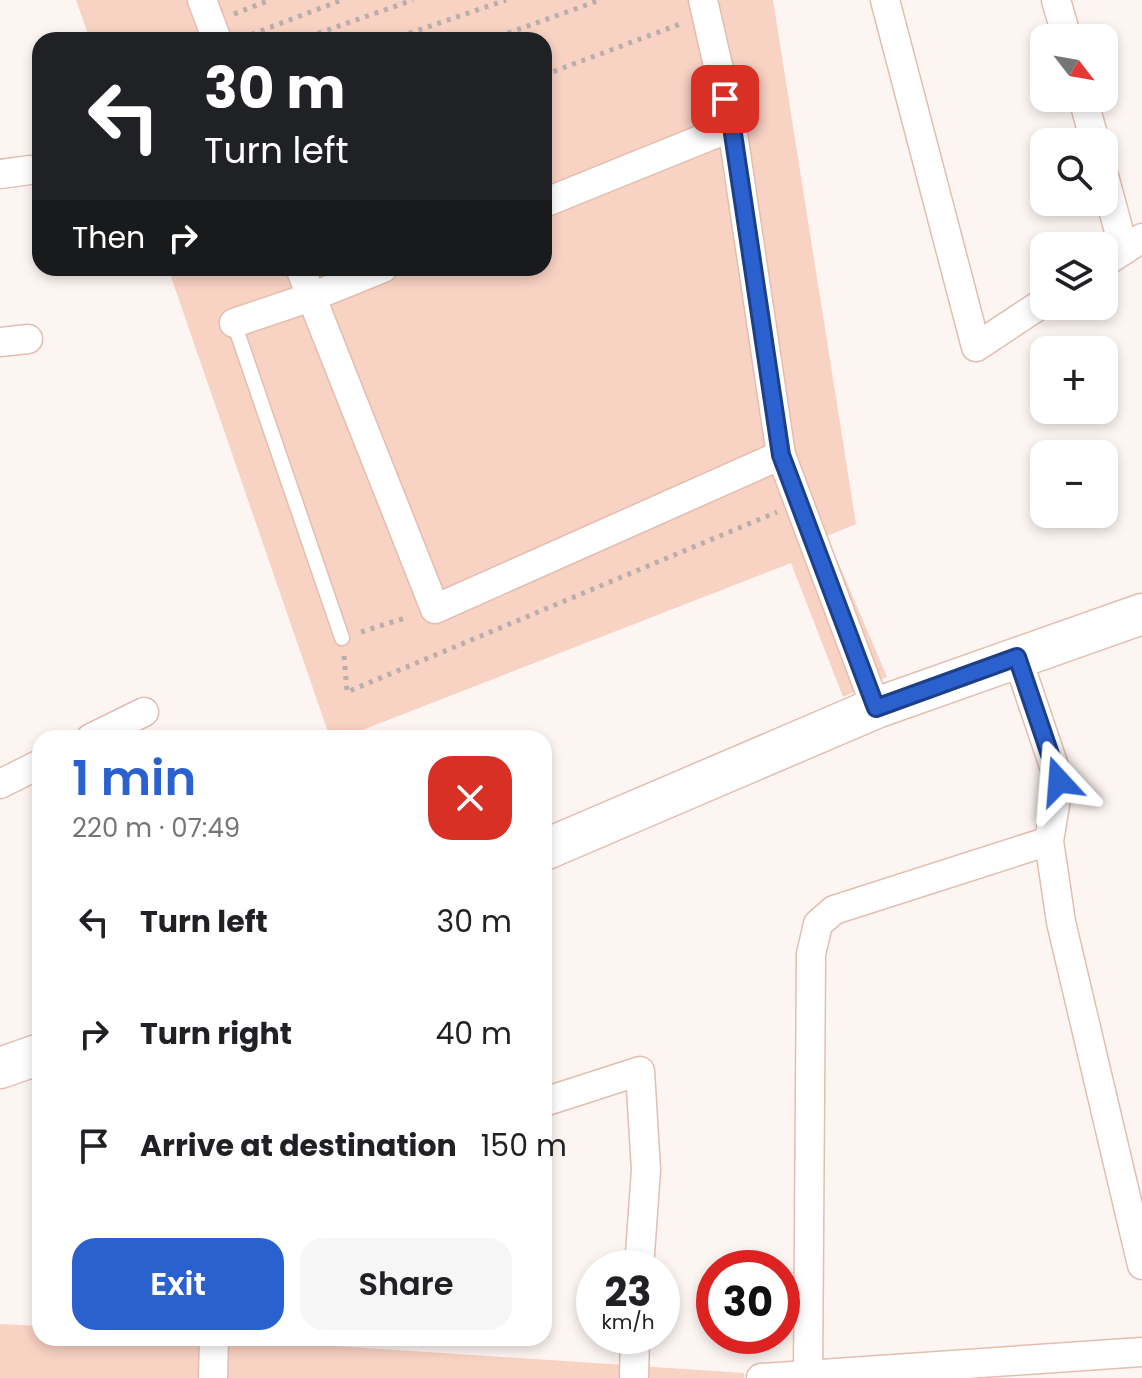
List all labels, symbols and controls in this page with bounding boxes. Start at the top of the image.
north arrow [1030,24,1118,112]
map controls [1030,24,1118,528]
text: 30 m [204,49,346,128]
icon: left [72,64,176,168]
pin [691,65,759,133]
icon: arrive [703,77,747,121]
text: Turn left [204,125,349,176]
button: search [1030,128,1118,216]
text: Then [72,216,145,259]
icon: right [161,216,205,260]
button: layers [1030,232,1118,320]
button: + [1030,336,1118,424]
button: − [1030,440,1118,528]
position arrow [1017,739,1101,823]
text: 1 min [72,745,196,812]
button: close [428,756,512,840]
text: 220 m · 07:49 [72,810,240,846]
icon: left [72,900,116,944]
text: Turn left [140,900,268,943]
text: 30 m [437,900,512,943]
icon: right [72,1012,116,1056]
text: Turn right [140,1012,292,1055]
text: 40 m [435,1012,512,1055]
icon: arrive [72,1124,116,1168]
text: Arrive at destination [140,1124,457,1167]
text: 150 m [481,1124,567,1167]
button: Exit [72,1238,284,1330]
button: Share [300,1238,512,1330]
speed limit sign: 30 [696,1250,800,1354]
text: 23 [604,1264,652,1320]
text: km/h [601,1308,655,1336]

